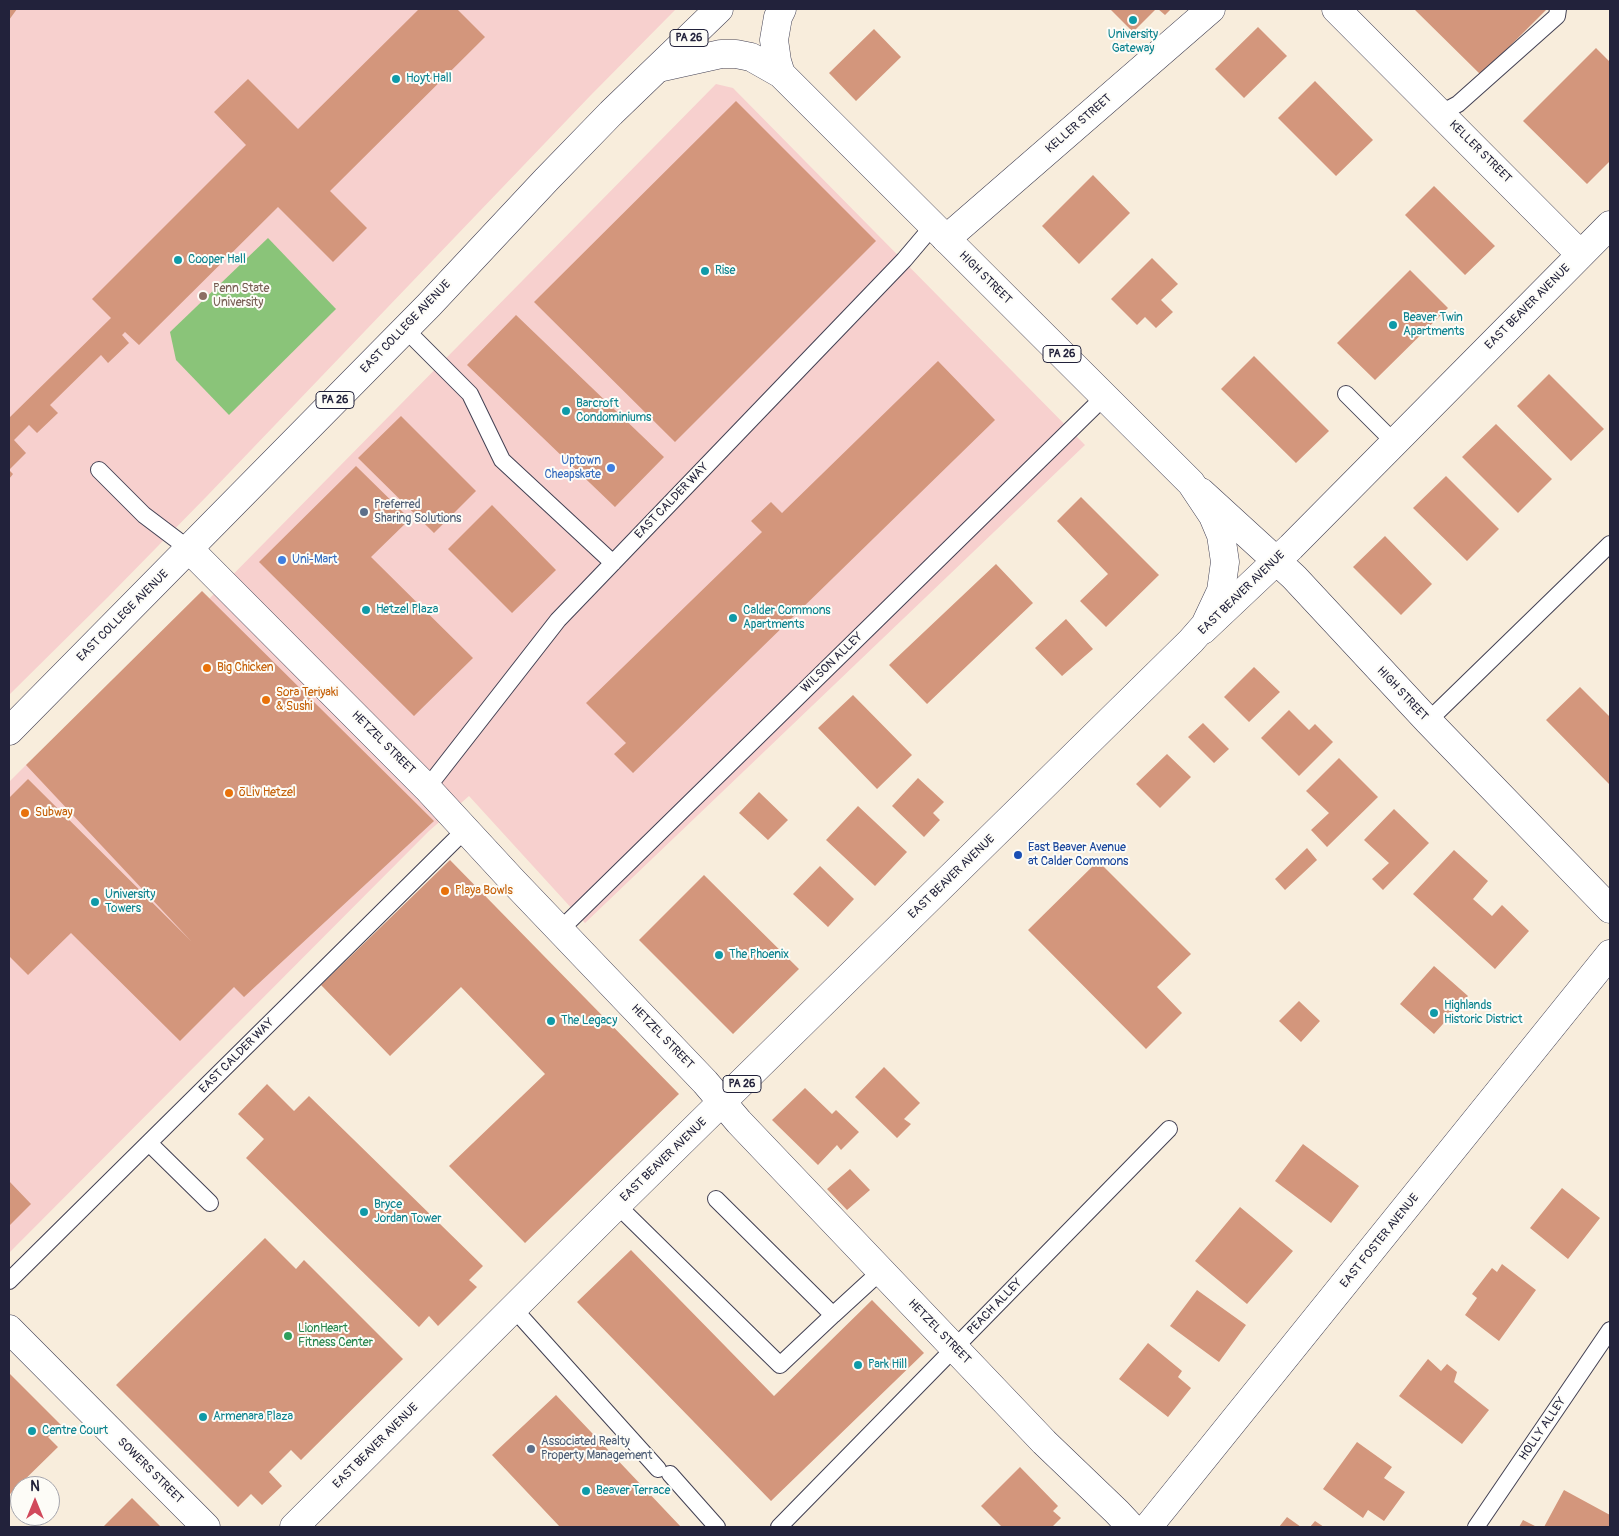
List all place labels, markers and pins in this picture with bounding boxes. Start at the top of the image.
marker: University Gateway [1127,14,1139,26]
place label: University Gateway [1108,28,1158,56]
place label: Hoyt Hall [406,72,451,86]
marker: Hoyt Hall [390,73,402,85]
place label: Cooper Hall [188,253,246,267]
marker: Cooper Hall [172,254,184,266]
place label: Rise [715,264,735,278]
marker: Rise [699,265,711,277]
place label: Penn State University [213,282,269,310]
marker: Penn State University [197,290,209,302]
place label: Beaver Twin Apartments [1403,311,1464,339]
marker: Beaver Twin Apartments [1387,319,1399,331]
place label: Barcroft Condominiums [576,397,651,425]
marker: Barcroft Condominiums [560,405,572,417]
place label: Uptown Cheapskate [544,454,601,482]
marker: Uptown Cheapskate [605,462,617,474]
place label: Preferred Sharing Solutions [374,498,461,526]
marker: Preferred Sharing Solutions [358,506,370,518]
place label: Uni-Mart [292,553,337,567]
marker: Uni-Mart [276,554,288,566]
place label: Hetzel Plaza [376,603,438,617]
marker: Hetzel Plaza [360,604,372,616]
place label: Calder Commons Apartments [743,604,831,632]
marker: Calder Commons Apartments [727,612,739,624]
place label: Big Chicken [217,661,273,675]
marker: Big Chicken [201,662,213,674]
place label: Sora Teriyaki & Sushi [276,686,338,714]
marker: Sora Teriyaki & Sushi [260,694,272,706]
place label: ōLiv Hetzel [239,786,296,800]
marker: ōLiv Hetzel [223,787,235,799]
place label: Subway [35,806,73,820]
marker: Subway [19,807,31,819]
place label: East Beaver Avenue at Calder Commons [1028,841,1128,869]
marker: East Beaver Avenue at Calder Commons [1012,849,1024,861]
place label: Playa Bowls [455,884,513,898]
marker: Playa Bowls [439,885,451,897]
place label: University Towers [105,888,155,916]
marker: University Towers [89,896,101,908]
place label: The Phoenix [729,948,789,962]
marker: The Phoenix [713,949,725,961]
place label: Highlands Historic District [1444,999,1523,1027]
marker: Highlands Historic District [1428,1007,1440,1019]
place label: The Legacy [561,1014,617,1028]
marker: The Legacy [545,1015,557,1027]
place label: Bryce Jordan Tower [374,1198,441,1226]
marker: Bryce Jordan Tower [358,1206,370,1218]
place label: LionHeart Fitness Center [298,1322,373,1350]
marker: LionHeart Fitness Center [282,1330,294,1342]
place label: Park Hill [868,1358,907,1372]
marker: Park Hill [852,1359,864,1371]
place label: Armenara Plaza [213,1410,293,1424]
marker: Armenara Plaza [197,1411,209,1423]
place label: Centre Court [42,1424,108,1438]
marker: Centre Court [26,1425,38,1437]
place label: Associated Realty Property Management [541,1435,652,1463]
marker: Associated Realty Property Management [525,1443,537,1455]
place label: Beaver Terrace [596,1484,671,1498]
marker: Beaver Terrace [580,1485,592,1497]

